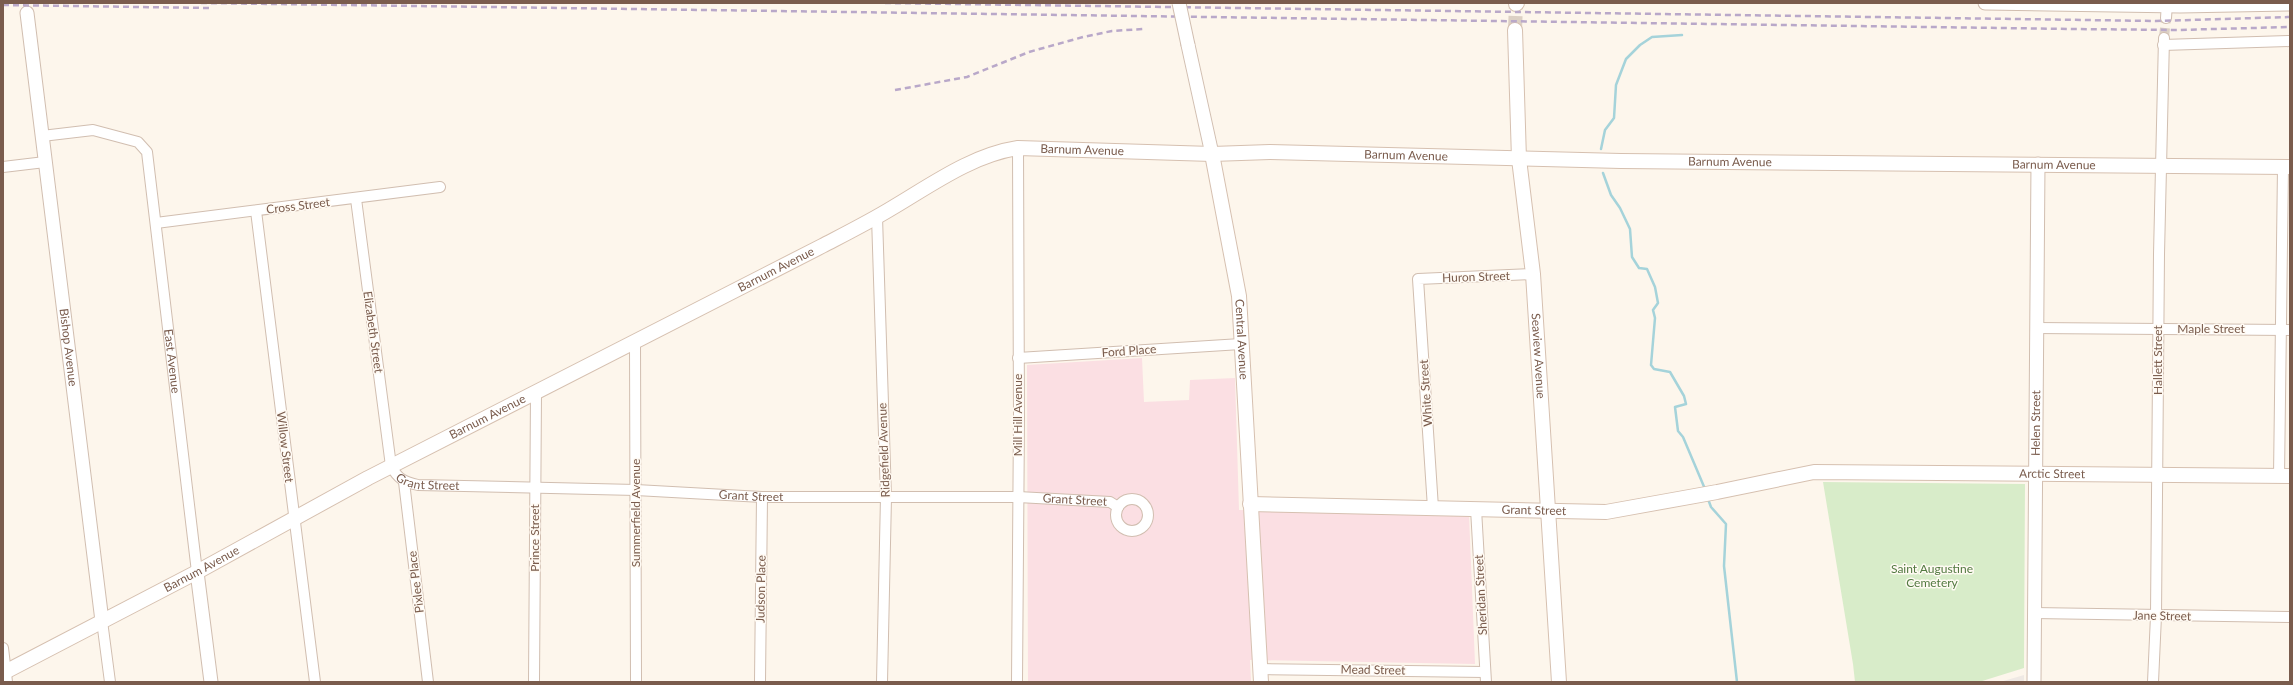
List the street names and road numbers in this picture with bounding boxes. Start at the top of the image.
street label: Barnum Avenue [1040,141,1124,158]
street label: Barnum Avenue [1364,146,1448,164]
street label: Barnum Avenue [1688,154,1772,169]
street label: Barnum Avenue [2012,157,2096,172]
street label: Cross Street [265,194,331,217]
street label: Barnum Avenue [735,243,816,295]
street label: Huron Street [1442,268,1511,285]
street label: Elizabeth Street [360,290,387,375]
street label: Central Avenue [1232,299,1252,380]
street label: Bishop Avenue [57,308,81,387]
street label: Seaview Avenue [1529,313,1549,399]
street label: Maple Street [2177,321,2245,336]
street label: Hallett Street [2150,324,2165,395]
street label: East Avenue [161,328,184,394]
street label: Ford Place [1101,341,1157,360]
street label: White Street [1416,358,1435,427]
street label: Mill Hill Avenue [1010,374,1025,456]
street label: Helen Street [2028,389,2043,456]
street label: Barnum Avenue [447,391,528,442]
street label: Ridgefield Avenue [874,402,893,498]
street label: Willow Street [274,411,297,484]
street label: Summerfield Avenue [628,459,643,567]
street label: Arctic Street [2019,466,2086,481]
street label: Grant Street [393,469,460,493]
street label: Grant Street [718,487,784,504]
street label: Grant Street [1042,490,1108,509]
street label: Grant Street [1501,502,1567,518]
street label: Prince Street [527,503,542,572]
street label: Barnum Avenue [161,542,242,595]
street label: Pixlee Place [404,550,427,614]
street label: Sheridan Street [1471,554,1490,636]
street label: Judson Place [752,555,769,623]
street label: Jane Street [2133,607,2192,624]
street label: Mead Street [1341,661,1406,678]

